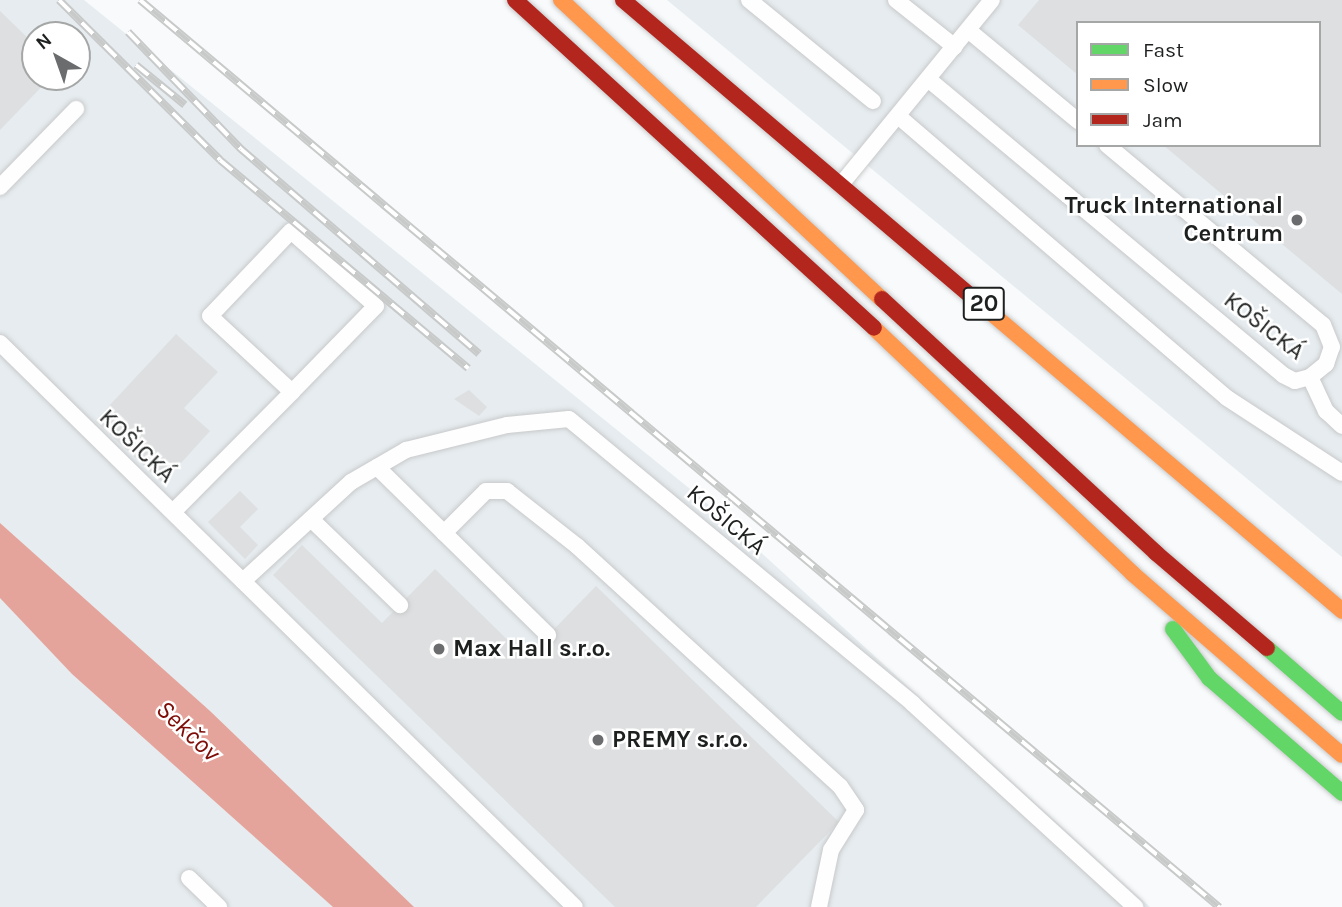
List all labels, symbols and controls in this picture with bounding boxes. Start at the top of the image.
north arrow [21,21,91,91]
legend [1076,21,1321,147]
text: N [31,29,56,54]
text: Fast [1143,38,1184,62]
text: Slow [1143,73,1188,97]
text: Jam [1143,108,1183,132]
place label: Truck International Centrum [1065,192,1283,248]
marker: Truck International Centrum [1289,212,1305,228]
road number: 20 [961,284,1007,324]
street label: KOŠICKÁ [1218,286,1310,366]
street label: KOŠICKÁ [93,403,181,489]
street label: KOŠICKÁ [681,479,771,561]
place label: Max Hall s.r.o. [453,635,610,663]
marker: Max Hall s.r.o. [431,641,447,657]
water label: Sekčov [150,694,226,768]
place label: PREMY s.r.o. [612,726,748,754]
marker: PREMY s.r.o. [590,732,606,748]

